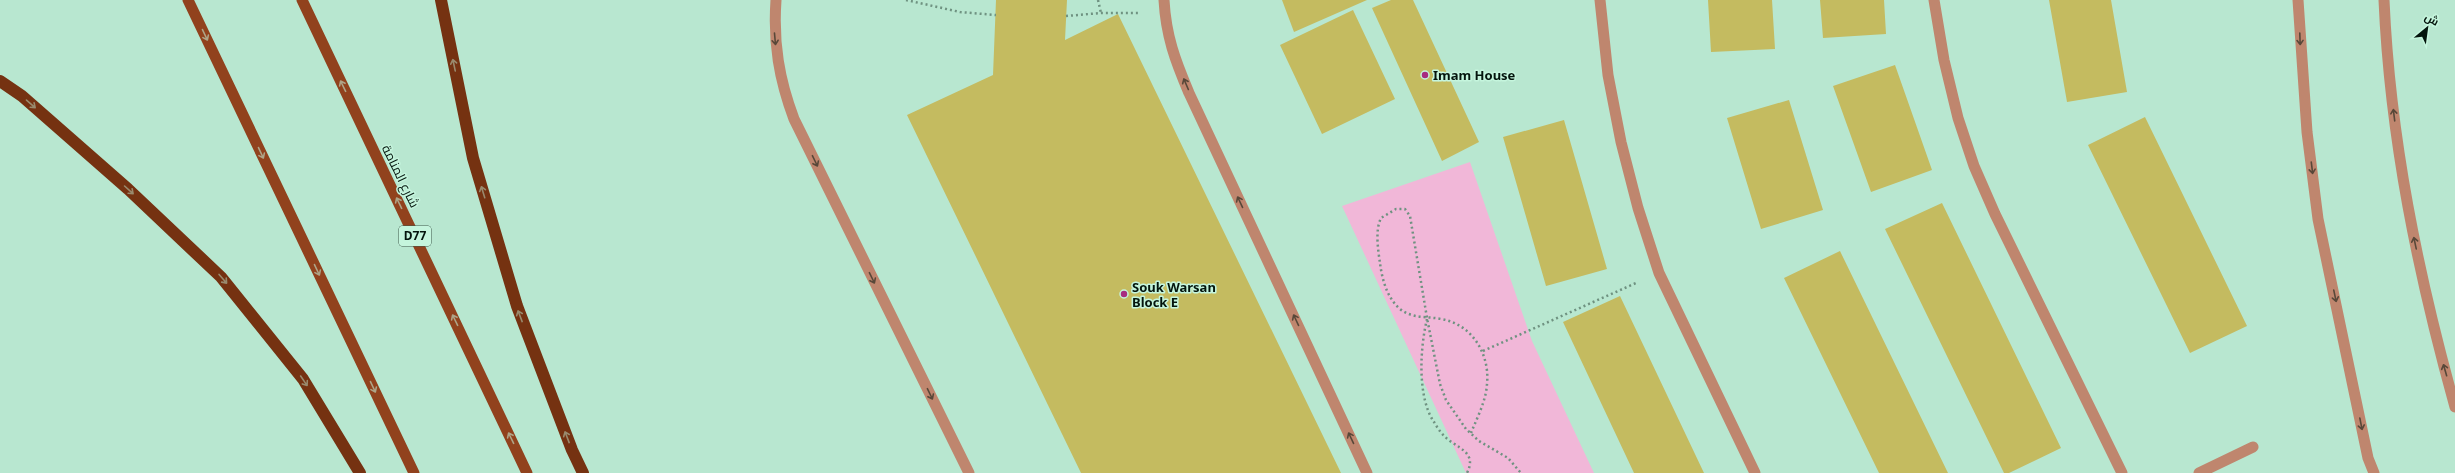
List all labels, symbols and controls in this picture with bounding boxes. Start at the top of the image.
north arrow [2407,8,2447,48]
text: ش [2422,9,2442,29]
one-way arrow [202,29,209,41]
one-way arrow [771,32,778,45]
one-way arrow [2296,32,2304,45]
one-way arrow [449,59,457,72]
place label: Imam House [1433,66,1516,84]
marker: Imam House [1420,70,1430,80]
one-way arrow [1181,79,1189,91]
one-way arrow [339,80,346,92]
one-way arrow [26,99,37,108]
one-way arrow [2390,109,2397,122]
street label: شارع المنامة [378,142,424,210]
one-way arrow [258,146,265,158]
one-way arrow [812,155,819,167]
one-way arrow [2308,161,2316,174]
one-way arrow [124,185,134,195]
one-way arrow [479,185,486,198]
one-way arrow [395,197,402,209]
one-way arrow [1236,197,1243,209]
road number: D77 [399,226,431,246]
one-way arrow [2410,237,2418,250]
one-way arrow [314,264,321,276]
one-way arrow [869,272,876,284]
one-way arrow [218,274,227,284]
place label: Souk Warsan Block E [1132,278,1216,311]
marker: Souk Warsan Block E [1119,289,1129,299]
one-way arrow [2331,289,2339,302]
one-way arrow [516,311,524,323]
one-way arrow [1291,314,1299,326]
one-way arrow [451,315,458,327]
one-way arrow [2440,364,2448,377]
one-way arrow [300,375,308,386]
one-way arrow [370,381,377,393]
one-way arrow [927,388,934,400]
one-way arrow [2357,417,2365,430]
one-way arrow [507,432,514,444]
one-way arrow [562,432,570,444]
one-way arrow [1347,432,1354,444]

